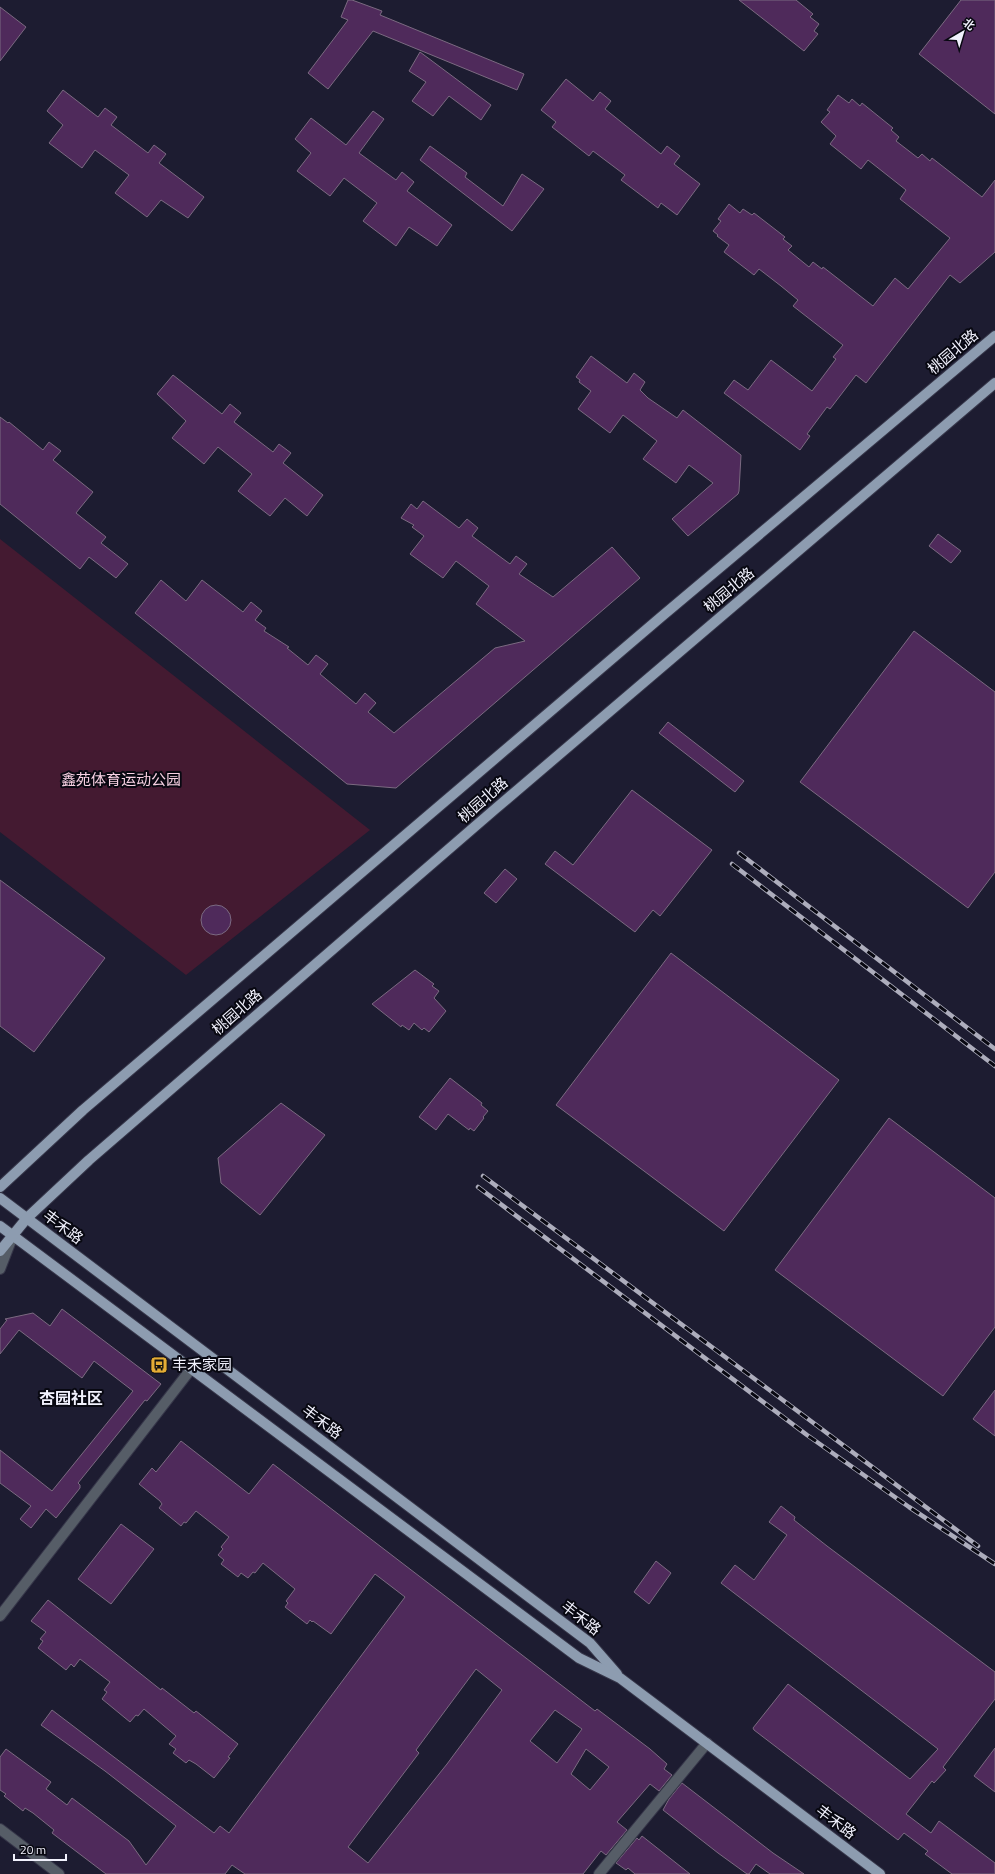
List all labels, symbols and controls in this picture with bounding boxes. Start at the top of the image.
north arrow [943,12,983,52]
text: 北 [960,14,978,34]
street label: 桃园北路 [922,324,983,380]
street label: 桃园北路 [698,562,759,618]
park label: 鑫苑体育运动公园 [61,768,181,791]
street label: 桃园北路 [452,771,513,828]
street label: 桃园北路 [206,983,267,1040]
street label: 丰禾路 [38,1204,88,1249]
place label: 丰禾家园 [172,1353,232,1376]
bus stop icon: 丰禾家园 [149,1355,169,1375]
district label: 杏园社区 [39,1386,103,1410]
street label: 丰禾路 [297,1399,347,1444]
street label: 丰禾路 [556,1595,606,1641]
street label: 丰禾路 [811,1799,861,1844]
scale bar [14,1836,66,1862]
text: 20 m [20,1840,46,1859]

